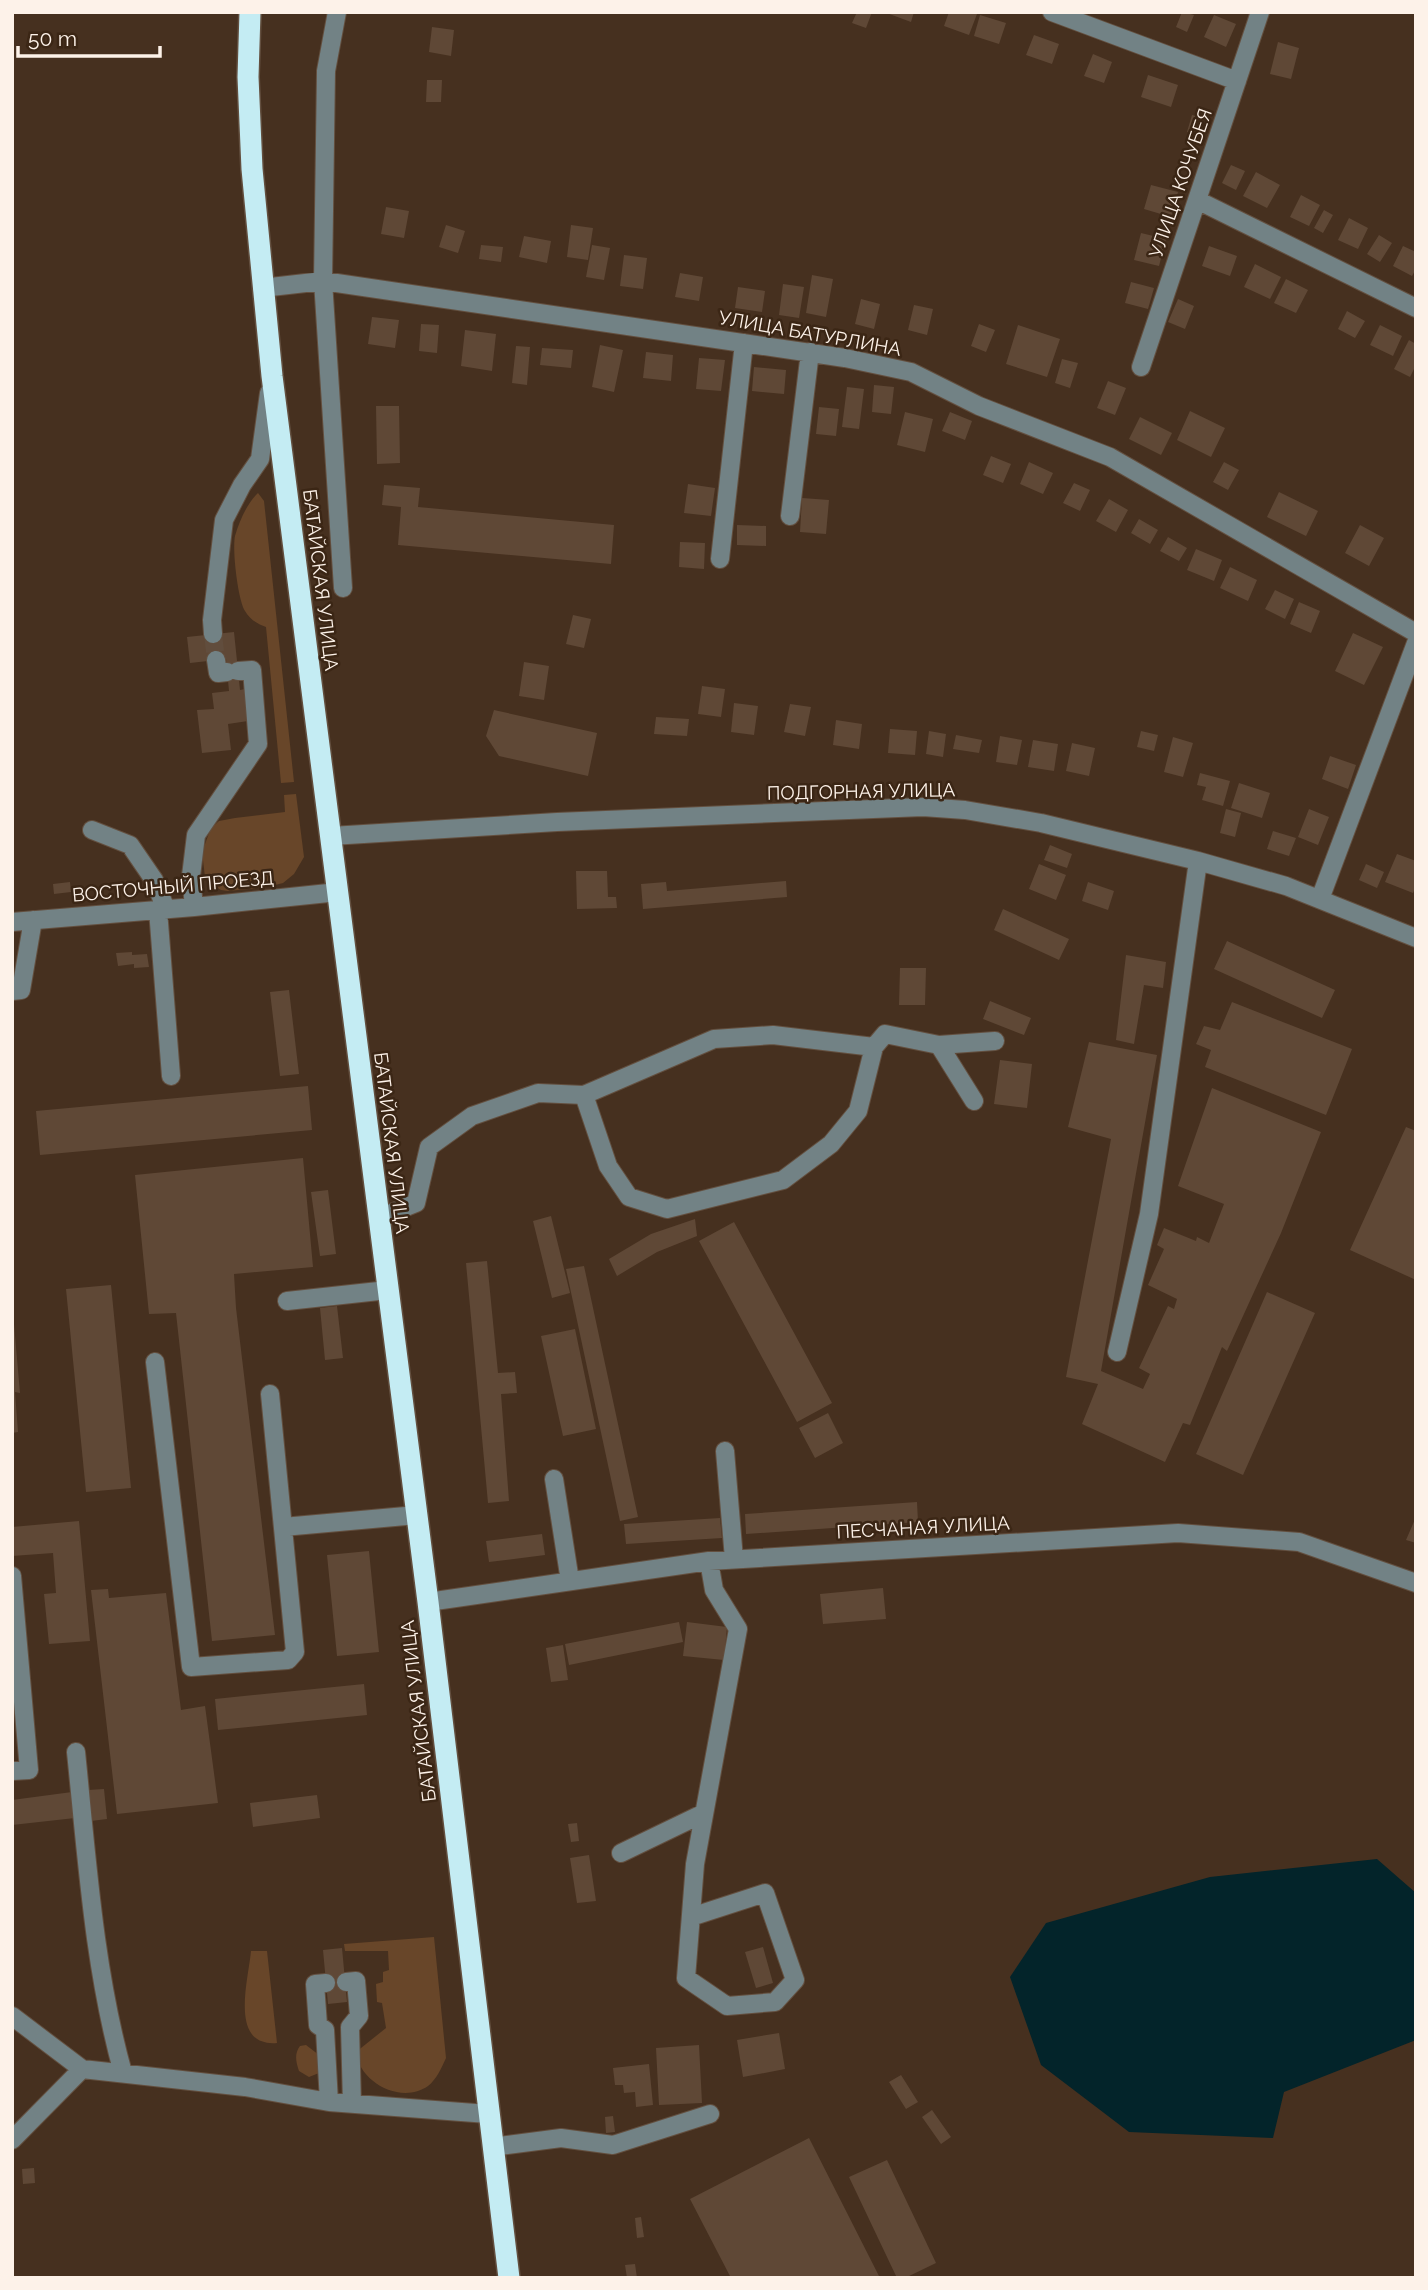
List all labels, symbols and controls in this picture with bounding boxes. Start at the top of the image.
scale bar [18,14,159,58]
text: 50 m [28,26,77,51]
street label: УЛИЦА КОЧУБЕЯ [1144,105,1216,261]
street label: УЛИЦА БАТУРЛИНА [717,306,903,360]
street label: БАТАЙСКАЯ УЛИЦА [299,488,343,672]
street label: ПОДГОРНАЯ УЛИЦА [767,778,956,804]
street label: ВОСТОЧНЫЙ ПРОЕЗД [71,866,275,906]
street label: БАТАЙСКАЯ УЛИЦА [370,1051,414,1235]
street label: ПЕСЧАНАЯ УЛИЦА [836,1511,1010,1543]
street label: БАТАЙСКАЯ УЛИЦА [396,1619,440,1803]

